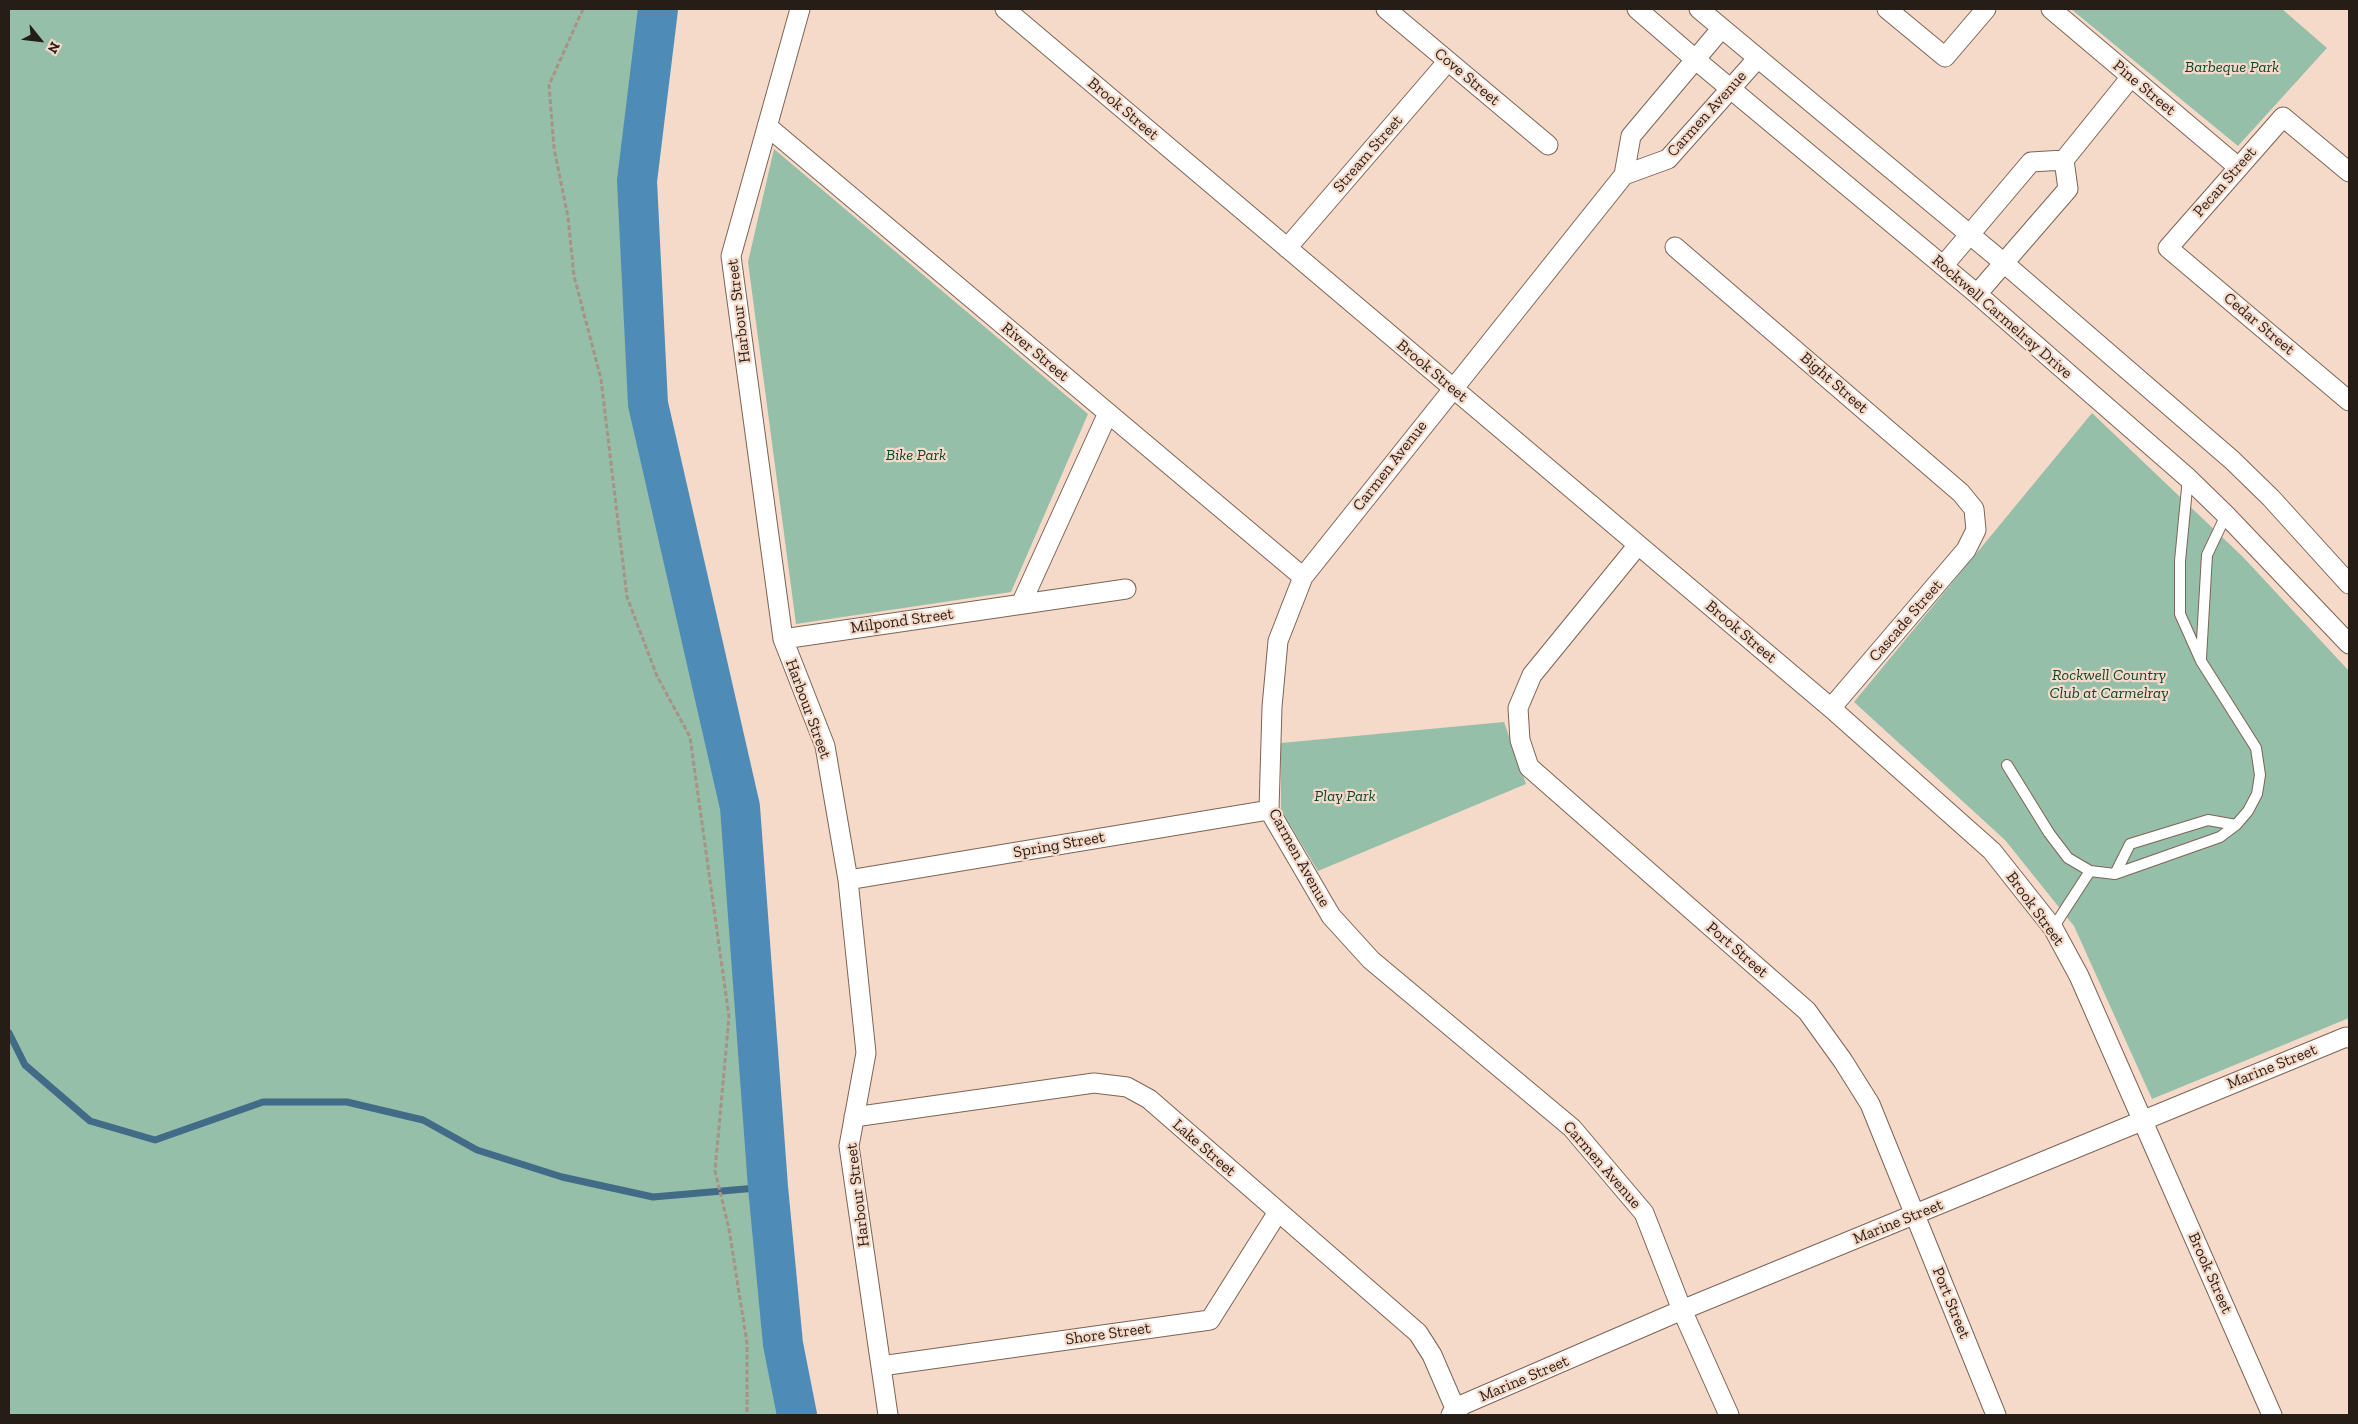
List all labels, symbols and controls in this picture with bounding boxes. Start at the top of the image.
north arrow [15,15,65,65]
text: N [44,39,64,56]
street label: Cove Street [1430,44,1504,110]
street label: Pine Street [2109,56,2179,120]
park label: Barbeque Park [2185,57,2279,77]
street label: Carmen Avenue [1663,67,1751,161]
street label: Brook Street [1084,74,1162,144]
street label: Stream Street [1329,111,1407,197]
street label: Pecan Street [2189,143,2261,221]
street label: Rockwell Carmelray Drive [1928,251,2076,383]
street label: Harbour Street [723,258,755,364]
street label: Cedar Street [2220,289,2298,359]
street label: River Street [997,318,1073,386]
street label: Brook Street [1393,336,1471,406]
street label: Bight Street [1796,348,1872,418]
street label: Carmen Avenue [1349,417,1431,515]
park label: Bike Park [886,445,946,465]
street label: Cascade Street [1865,576,1947,666]
street label: Brook Street [1702,597,1780,667]
street label: Milpond Street [849,604,955,638]
street label: Harbour Street [781,657,835,761]
park label: Rockwell Country Club at Carmelray [2050,665,2168,703]
park label: Play Park [1314,786,1376,806]
street label: Carmen Avenue [1264,805,1334,911]
street label: Spring Street [1012,828,1106,862]
street label: Brook Street [2002,868,2068,950]
street label: Port Street [1702,918,1772,982]
street label: Marine Street [2224,1040,2320,1094]
street label: Lake Street [1168,1115,1240,1181]
street label: Carmen Avenue [1559,1117,1645,1213]
street label: Harbour Street [842,1142,874,1248]
street label: Marine Street [1850,1195,1946,1249]
street label: Brook Street [2184,1229,2236,1317]
street label: Port Street [1928,1264,1974,1342]
street label: Shore Street [1064,1319,1152,1349]
street label: Marine Street [1476,1352,1572,1406]

